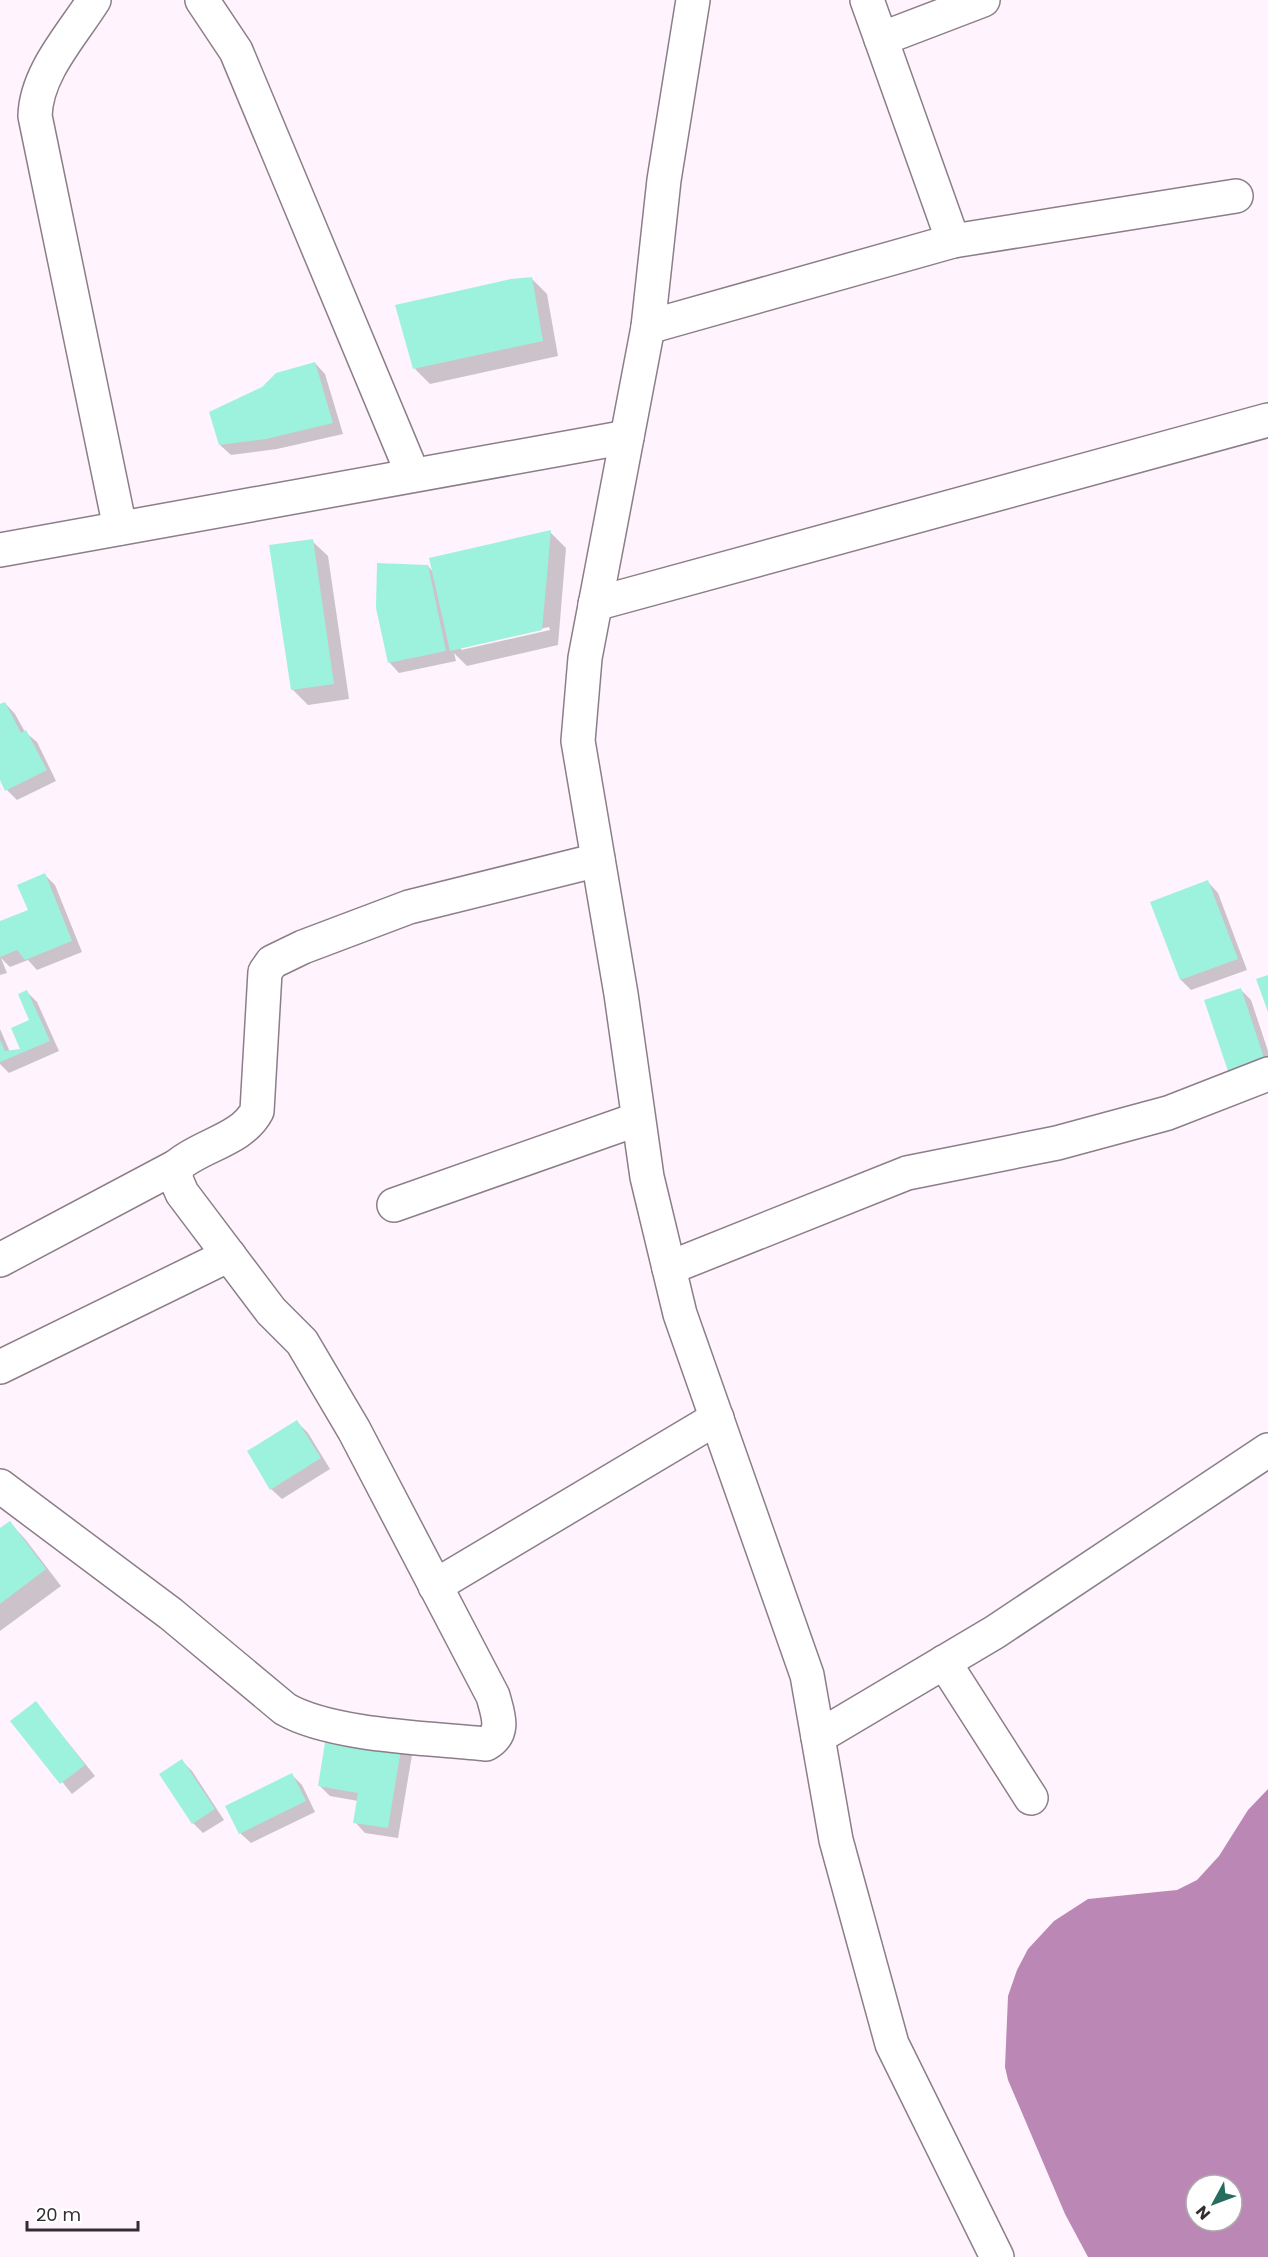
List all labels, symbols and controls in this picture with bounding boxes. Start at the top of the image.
north arrow [1184,2173,1244,2233]
scale bar [27,2194,138,2232]
text: N [1190,2200,1216,2225]
text: 20 m [36,2202,81,2227]

